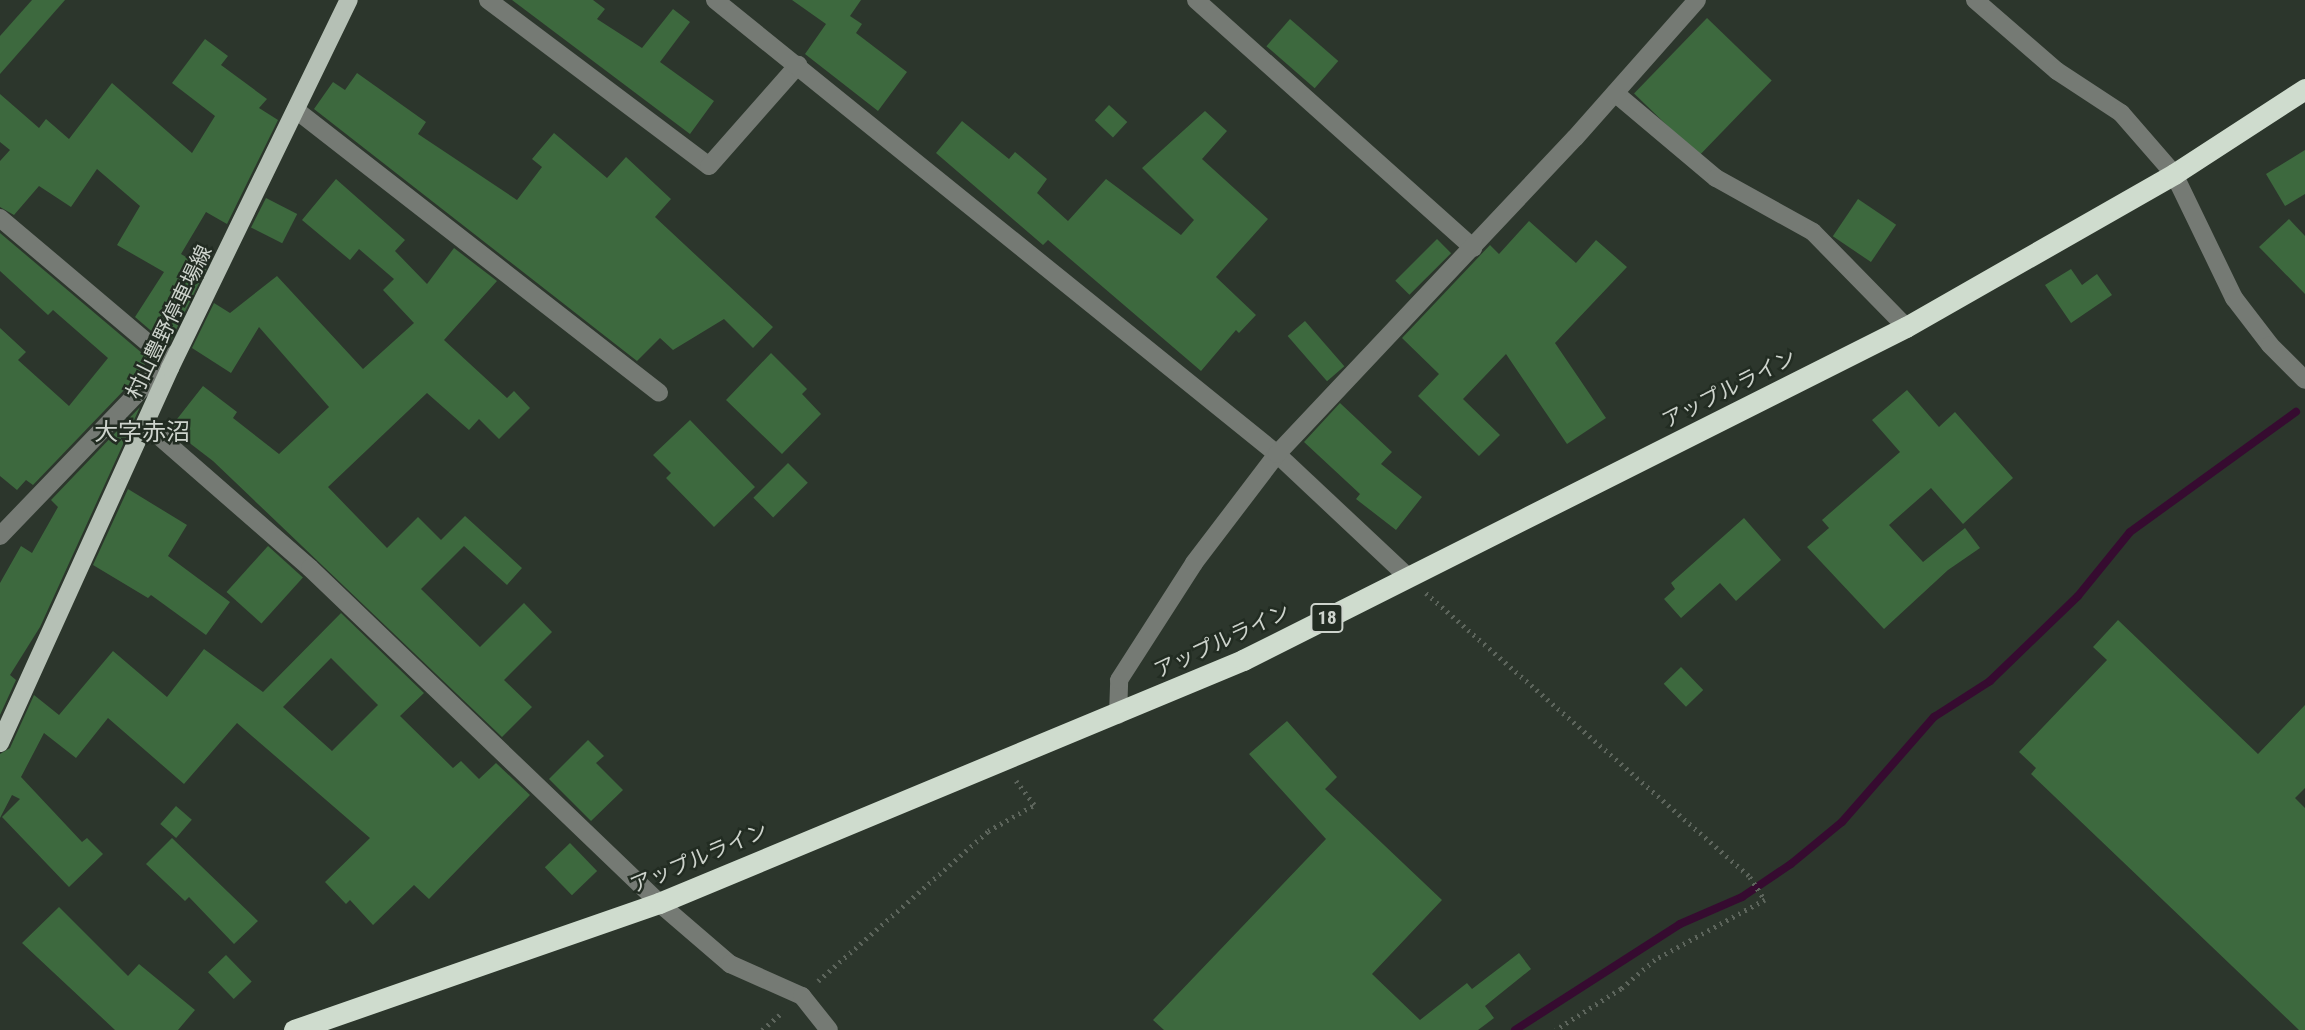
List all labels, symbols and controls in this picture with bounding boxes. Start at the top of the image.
street label: 村山豊野停車場線 [121,241,217,403]
street label: アップルライン [1658,344,1800,434]
district label: 大字赤沼 [94,419,190,447]
street label: アップルライン [1150,599,1294,683]
road number: 18 [1310,603,1344,634]
street label: アップルライン [626,818,772,898]

